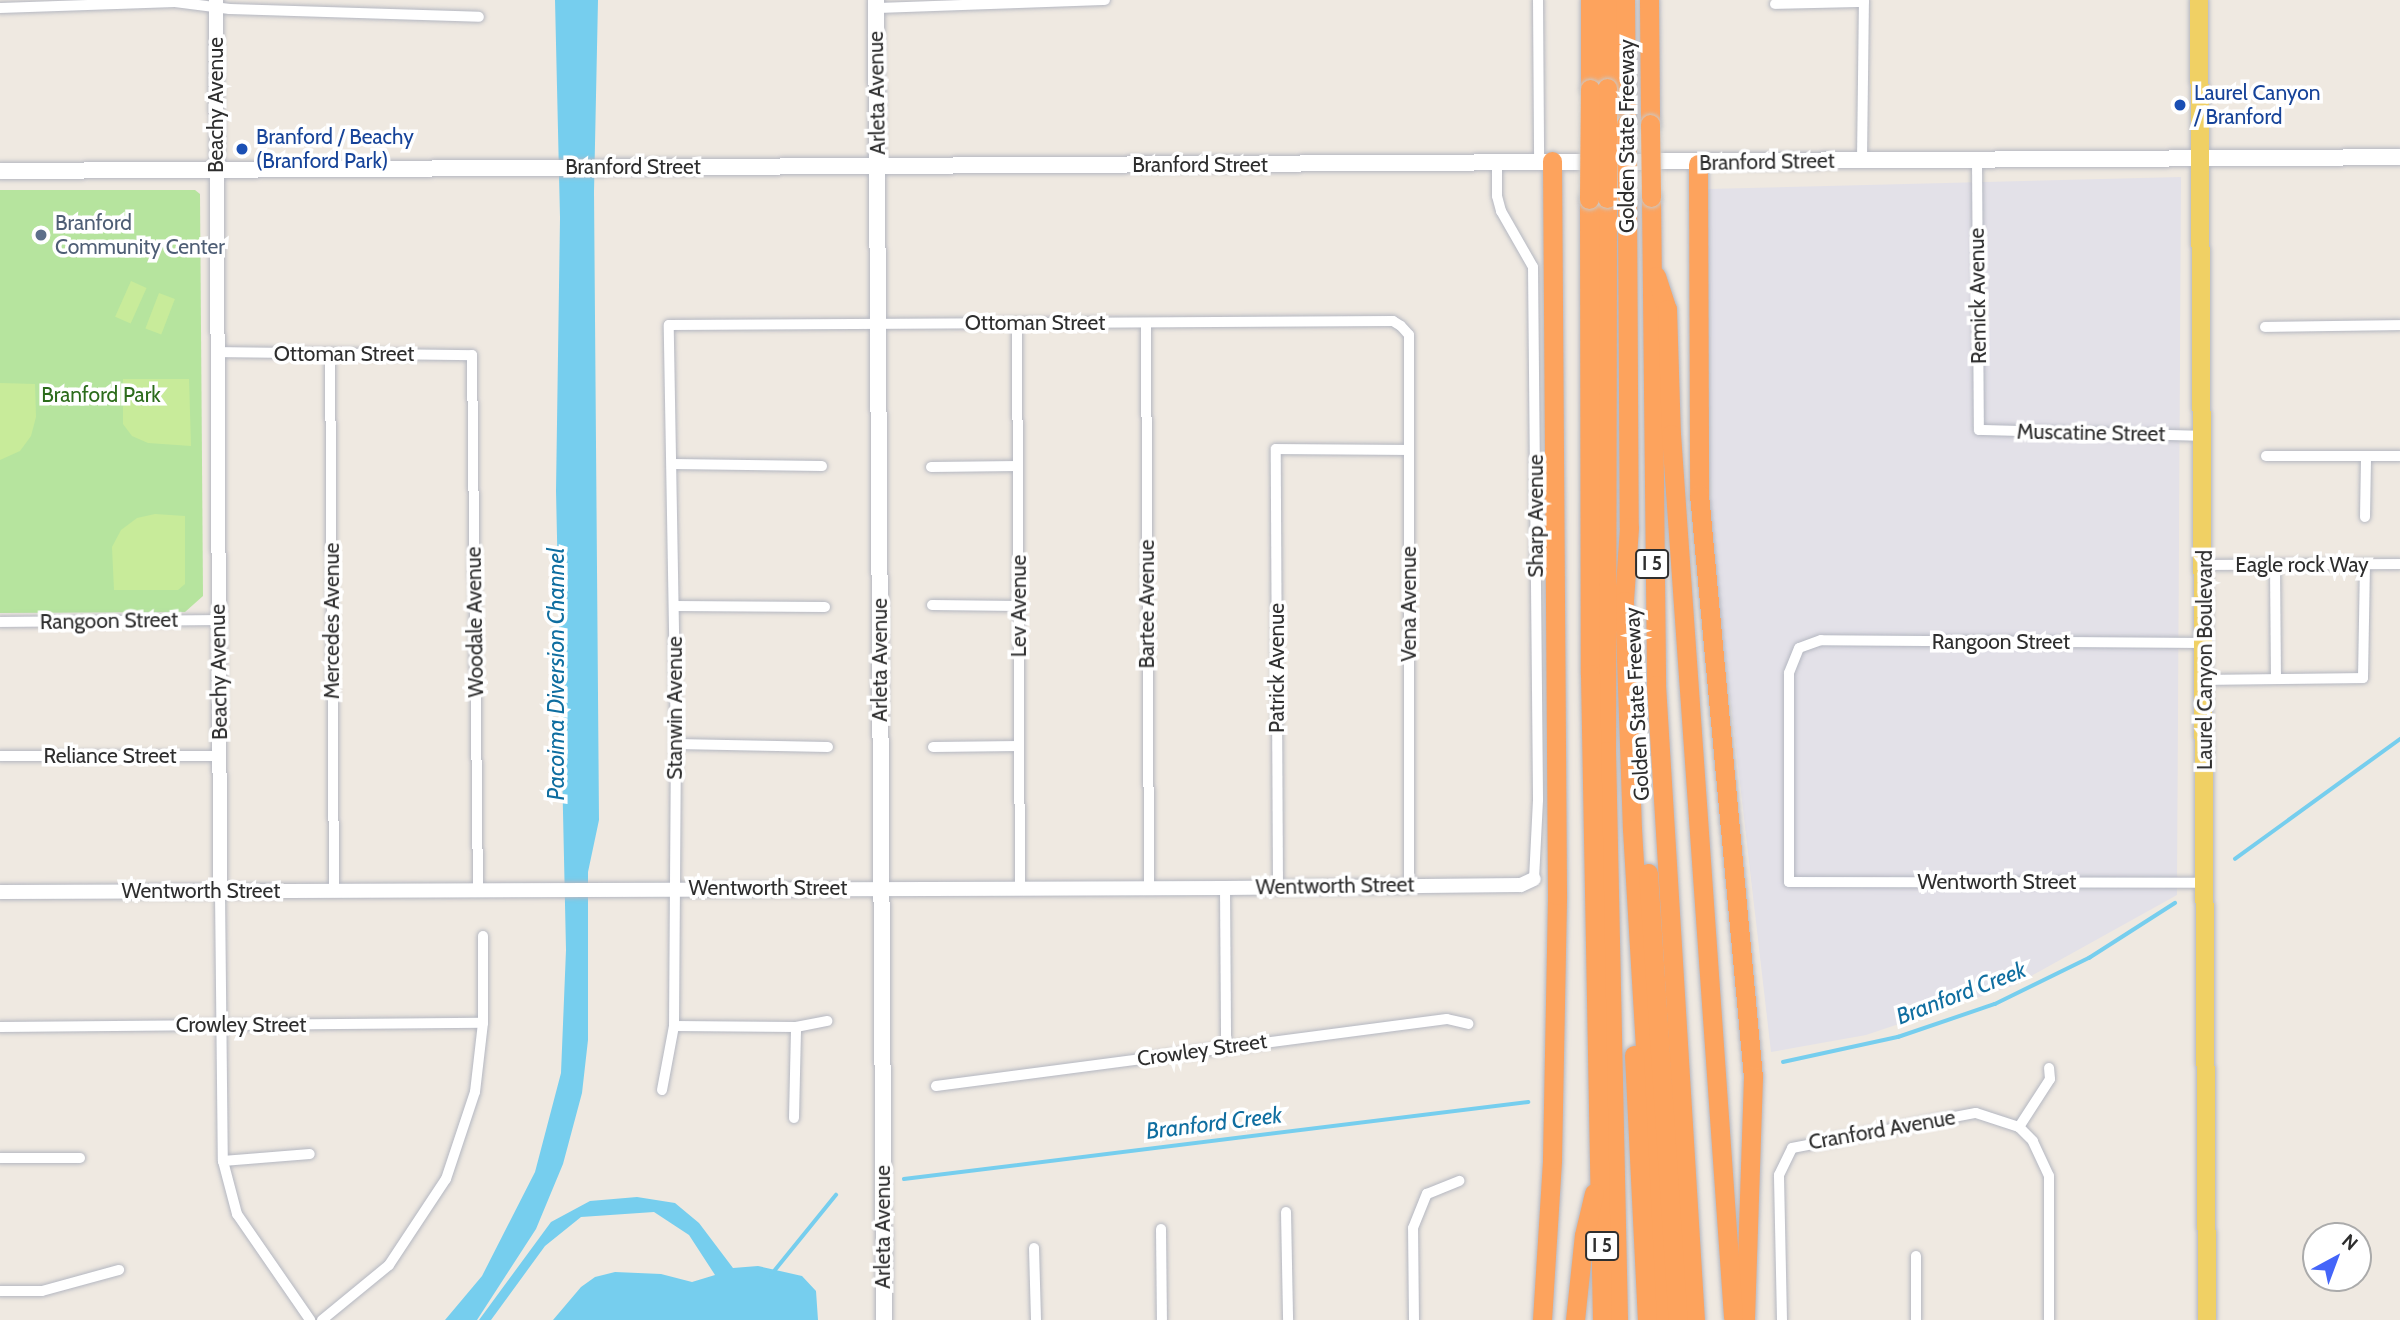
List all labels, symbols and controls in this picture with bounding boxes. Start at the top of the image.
street label: Arleta Avenue [863,31,891,155]
street label: Beachy Avenue [203,37,229,173]
street label: Golden State Freeway [1614,39,1640,233]
place label: Laurel Canyon / Branford [2194,80,2321,130]
marker: Laurel Canyon / Branford [2172,97,2188,113]
place label: Branford / Beachy (Branford Park) [256,124,414,174]
marker: Branford / Beachy (Branford Park) [234,141,250,157]
street label: Branford Street [1699,148,1835,176]
street label: Branford Street [1132,152,1268,178]
street label: Branford Street [565,154,701,180]
place label: Branford Community Center [55,210,225,260]
marker: Branford Community Center [33,227,49,243]
street label: Remick Avenue [1964,228,1992,364]
street label: Ottoman Street [965,310,1105,336]
street label: Ottoman Street [274,341,414,367]
park label: Branford Park [41,382,161,408]
street label: Muscatine Street [2016,419,2166,447]
street label: Sharp Avenue [1523,454,1549,578]
street label: Bartee Avenue [1134,539,1160,669]
street label: Mercedes Avenue [319,543,345,699]
street label: Woodale Avenue [461,546,489,698]
street label: Vena Avenue [1396,546,1422,662]
water label: Pacoima Diversion Channel [542,548,570,800]
road number: I 5 [1634,548,1670,580]
street label: Laurel Canyon Boulevard [2192,550,2218,770]
street label: Eagle rock Way [2235,552,2369,578]
street label: Lev Avenue [1006,555,1032,657]
street label: Arleta Avenue [867,598,893,722]
street label: Patrick Avenue [1264,603,1290,733]
street label: Beachy Avenue [205,604,233,740]
street label: Golden State Freeway [1619,606,1655,802]
street label: Rangoon Street [40,607,178,635]
street label: Rangoon Street [1932,629,2070,655]
street label: Stanwin Avenue [662,636,688,780]
street label: Reliance Street [43,743,177,769]
street label: Wentworth Street [1918,869,2076,895]
street label: Wentworth Street [1255,872,1415,900]
street label: Wentworth Street [689,875,847,901]
street label: Wentworth Street [122,878,280,904]
water label: Branford Creek [1892,956,2030,1030]
street label: Crowley Street [176,1012,306,1038]
street label: Crowley Street [1136,1028,1268,1072]
water label: Branford Creek [1144,1101,1284,1145]
street label: Cranford Avenue [1807,1105,1957,1155]
street label: Arleta Avenue [870,1165,896,1289]
north arrow [2302,1222,2372,1292]
text: N [2337,1229,2362,1255]
road number: I 5 [1584,1230,1620,1262]

